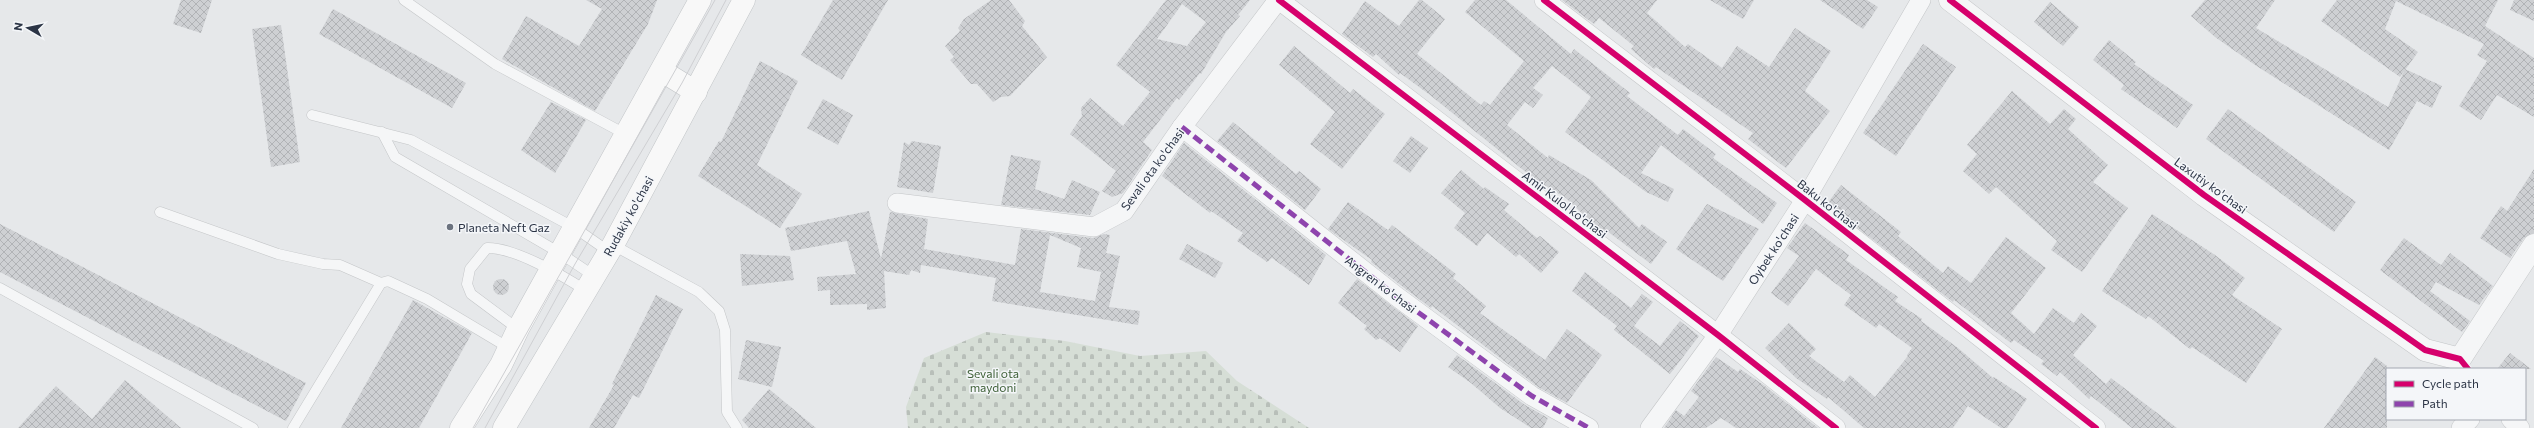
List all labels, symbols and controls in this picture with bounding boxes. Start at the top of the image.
north arrow [8,8,48,48]
text: N [11,21,25,31]
street label: Sevali ota ko'chasi [1118,125,1186,213]
street label: Laxutiy ko'chasi [2172,154,2250,216]
street label: Amir Kulol ko'chasi [1520,168,1610,240]
street label: Rudakiy ko'chasi [600,173,656,259]
street label: Baku ko'chasi [1795,176,1861,232]
street label: Oybek ko'chasi [1745,211,1801,287]
place label: Planeta Neft Gaz [458,220,550,234]
marker: Planeta Neft Gaz [445,222,455,232]
street label: Angren ko'chasi [1343,253,1419,315]
park label: Sevali ota maydoni [967,366,1019,394]
legend [2386,368,2526,420]
text: Cycle path [2422,376,2479,390]
text: Path [2422,396,2448,410]

